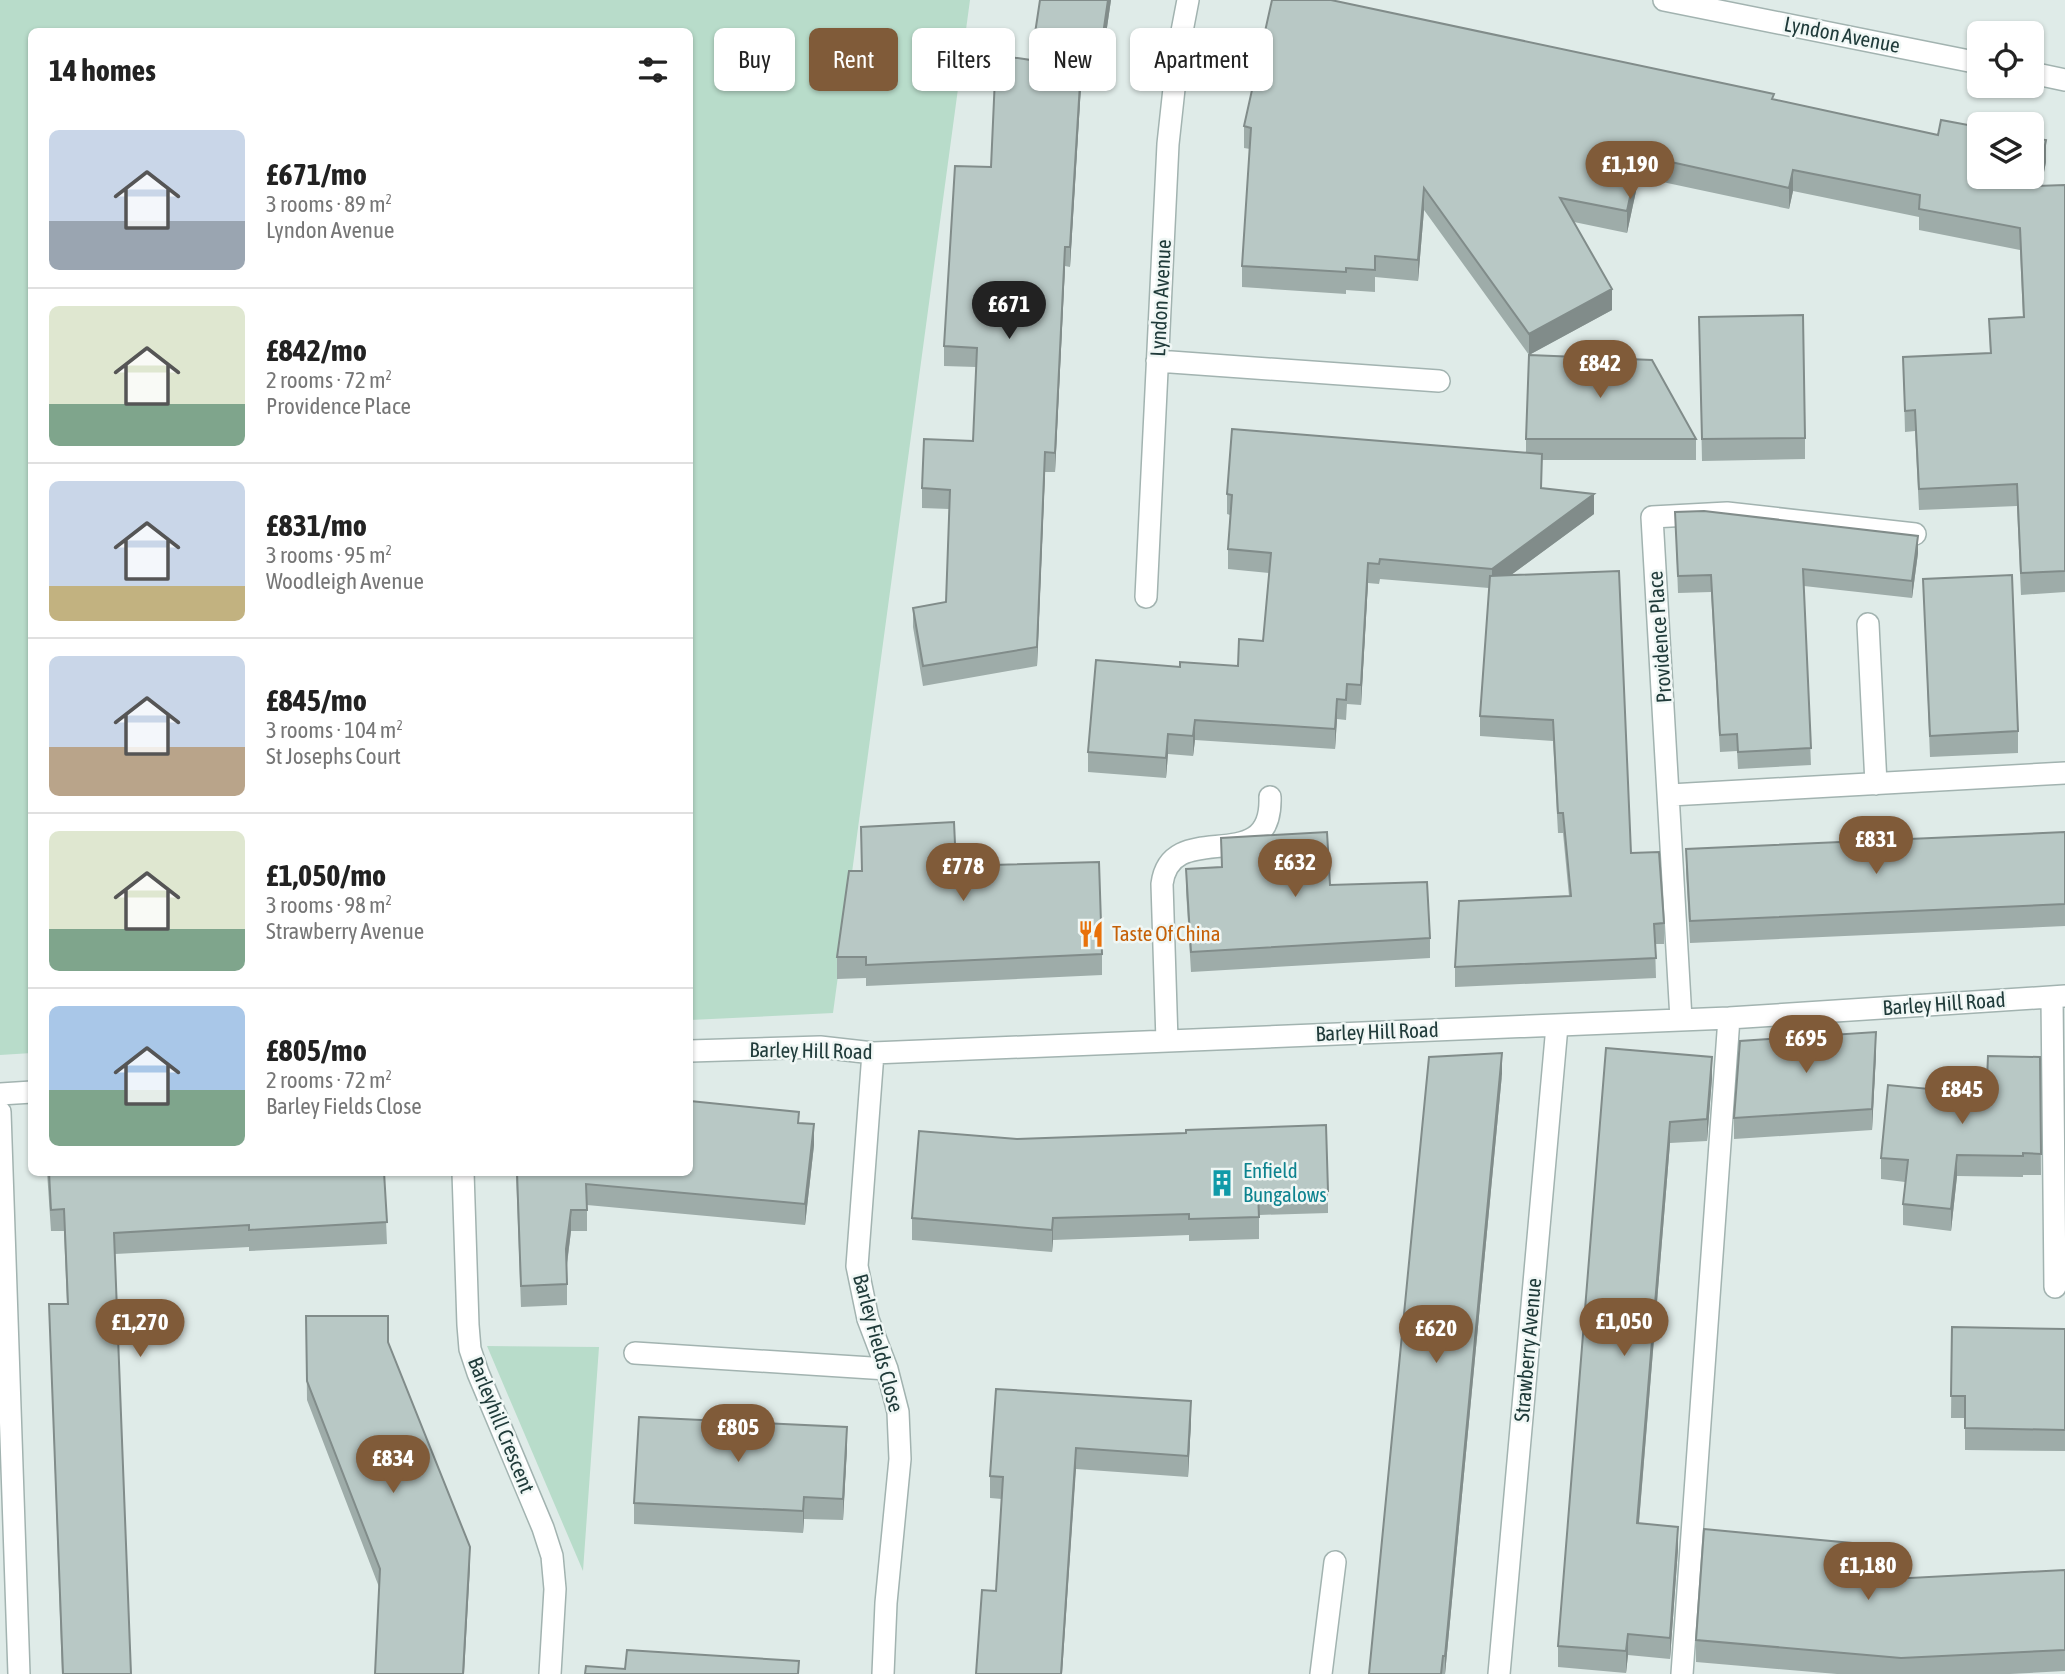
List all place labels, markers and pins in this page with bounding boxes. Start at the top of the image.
pin: £1,190 [1573,142,1687,201]
pin: £671 [968,282,1050,341]
pin: £842 [1559,340,1641,400]
pin: £831 [1835,816,1917,876]
pin: £632 [1254,839,1336,899]
pin: £778 [922,844,1004,903]
restaurant icon: Taste Of China [1076,919,1106,949]
place label: Taste Of China [1112,921,1221,945]
pin: £695 [1765,1016,1847,1075]
pin: £845 [1921,1066,2003,1126]
place label: Enfield Bungalows [1243,1158,1327,1206]
building icon: Enfield Bungalows [1207,1168,1237,1198]
pin: £1,050 [1567,1298,1681,1358]
pin: £1,270 [83,1300,197,1359]
pin: £620 [1395,1306,1477,1365]
pin: £805 [697,1404,779,1464]
pin: £834 [352,1436,434,1495]
pin: £1,180 [1811,1542,1925,1602]

